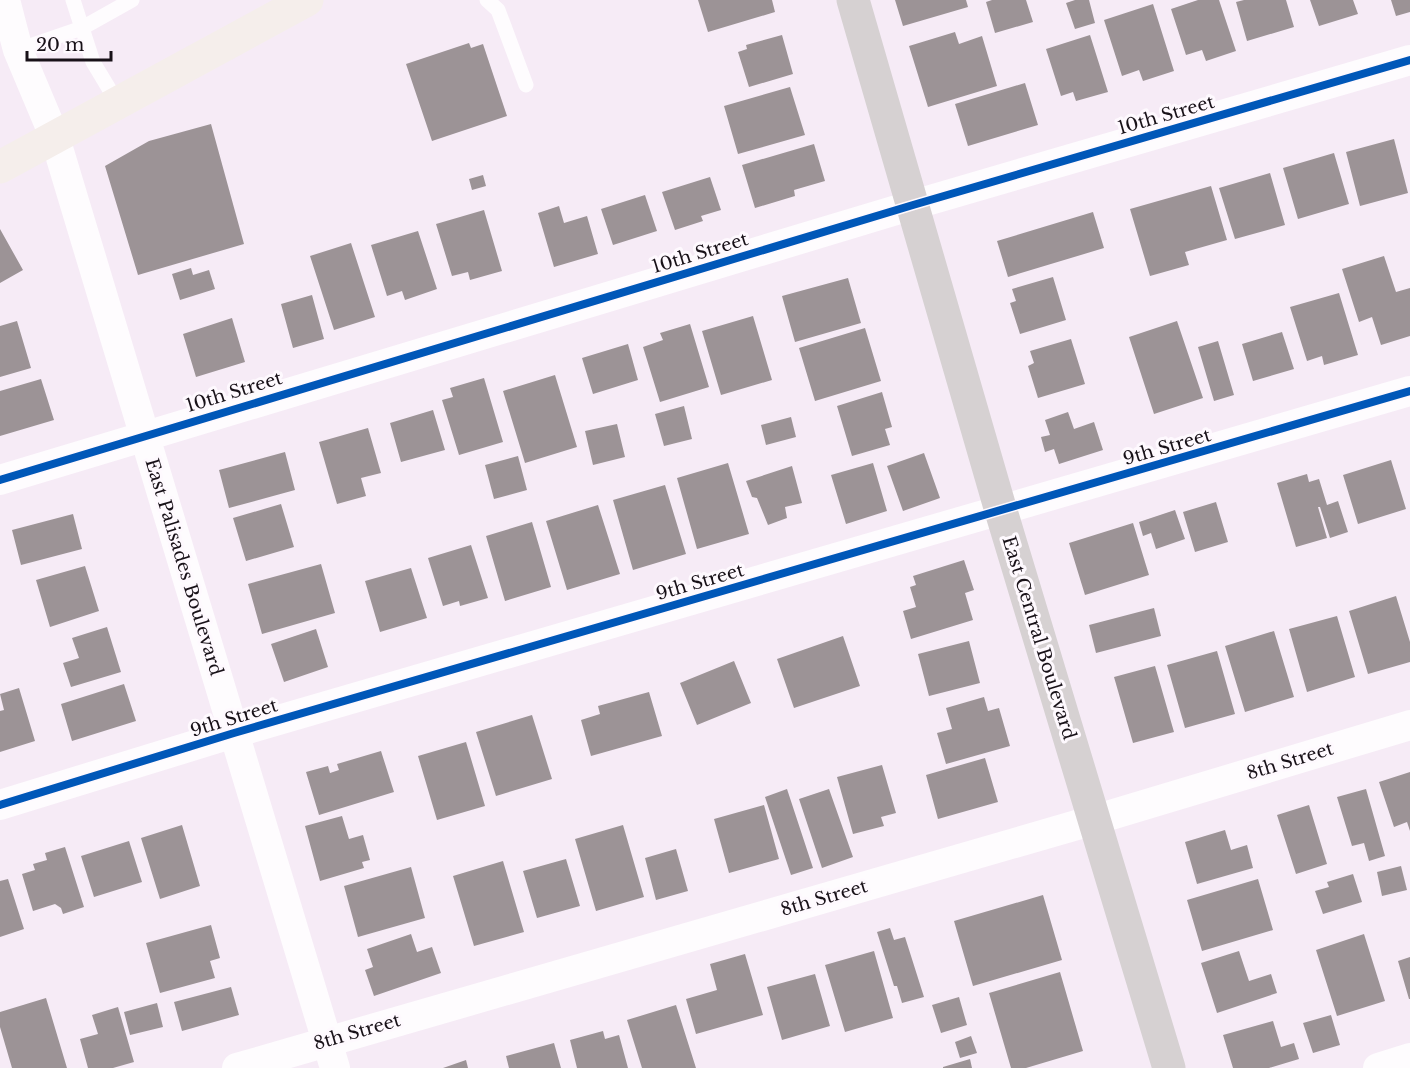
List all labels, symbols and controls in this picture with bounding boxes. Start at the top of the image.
scale bar [27,24,111,62]
text: 20 m [36,34,84,56]
street label: 10th Street [1115,91,1217,139]
street label: 10th Street [649,228,751,278]
street label: 10th Street [183,367,285,417]
street label: 9th Street [1121,424,1214,470]
street label: East Palisades Boulevard [140,456,228,678]
street label: East Central Boulevard [998,534,1080,742]
street label: 9th Street [654,559,747,605]
street label: 9th Street [188,694,280,742]
street label: 8th Street [1244,737,1336,785]
street label: 8th Street [778,875,870,921]
street label: 8th Street [311,1009,403,1055]

